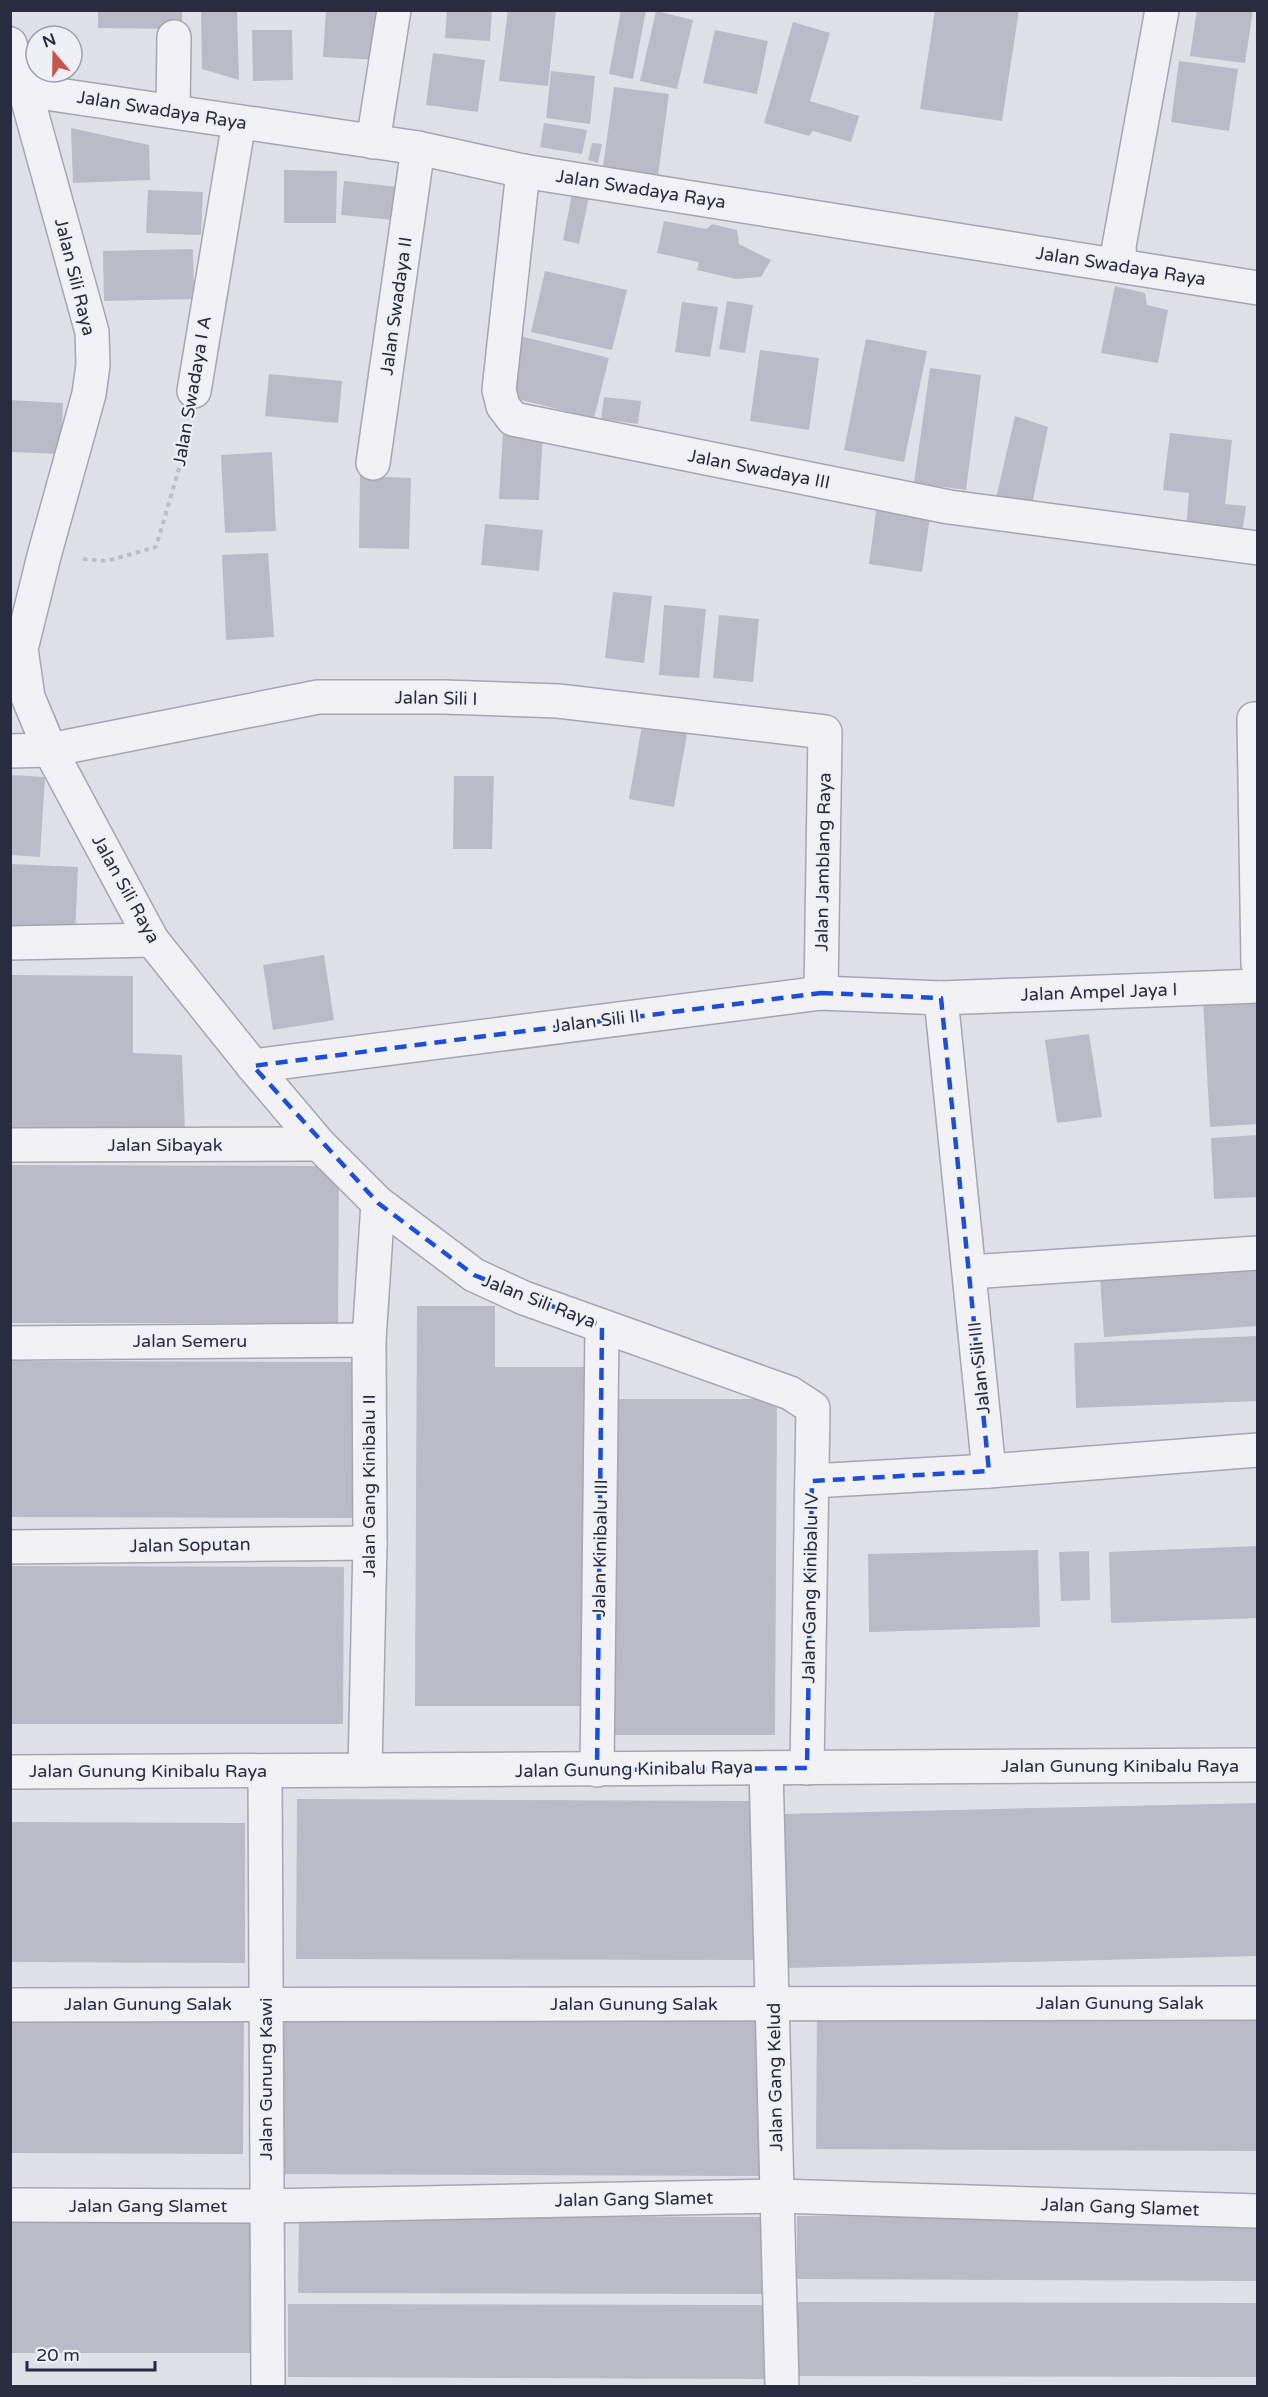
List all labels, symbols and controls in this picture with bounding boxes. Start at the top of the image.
north arrow [24,24,84,84]
text: N [40,29,59,52]
street label: Jalan Swadaya Raya [76,86,248,134]
street label: Jalan Swadaya Raya [555,165,727,213]
street label: Jalan Sili Raya [50,216,100,338]
street label: Jalan Swadaya II [375,235,417,377]
street label: Jalan Swadaya Raya [1035,242,1207,290]
street label: Jalan Swadaya I A [168,314,216,468]
street label: Jalan Swadaya III [686,444,832,494]
street label: Jalan Sili I [394,686,478,710]
street label: Jalan Jamblang Raya [810,772,836,952]
street label: Jalan Sili Raya [87,831,165,947]
street label: Jalan Ampel Jaya I [1020,978,1178,1006]
street label: Jalan Sili II [551,1005,641,1037]
street label: Jalan Sibayak [108,1134,223,1156]
street label: Jalan Sili Raya [479,1269,599,1333]
street label: Jalan Sili III [963,1321,995,1415]
street label: Jalan Semeru [133,1330,247,1352]
street label: Jalan Gang Kinibalu II [358,1394,380,1578]
street label: Jalan Kinibalu III [588,1479,612,1617]
street label: Jalan Gang Kinibalu IV [797,1492,823,1684]
street label: Jalan Soputan [129,1533,251,1557]
street label: Jalan Gunung Kinibalu Raya [1001,1755,1239,1777]
street label: Jalan Gunung Kinibalu Raya [515,1756,753,1782]
street label: Jalan Gunung Kinibalu Raya [29,1760,267,1782]
street label: Jalan Gunung Salak [1036,1992,1204,2014]
street label: Jalan Gunung Salak [64,1993,232,2015]
street label: Jalan Gunung Salak [550,1993,718,2015]
street label: Jalan Gunung Kawi [255,1998,277,2160]
street label: Jalan Gang Kelud [763,2003,787,2151]
street label: Jalan Gang Slamet [555,2187,714,2211]
street label: Jalan Gang Slamet [1040,2193,1200,2221]
street label: Jalan Gang Slamet [69,2195,227,2217]
scale bar [27,2334,154,2372]
text: 20 m [36,2344,80,2366]

